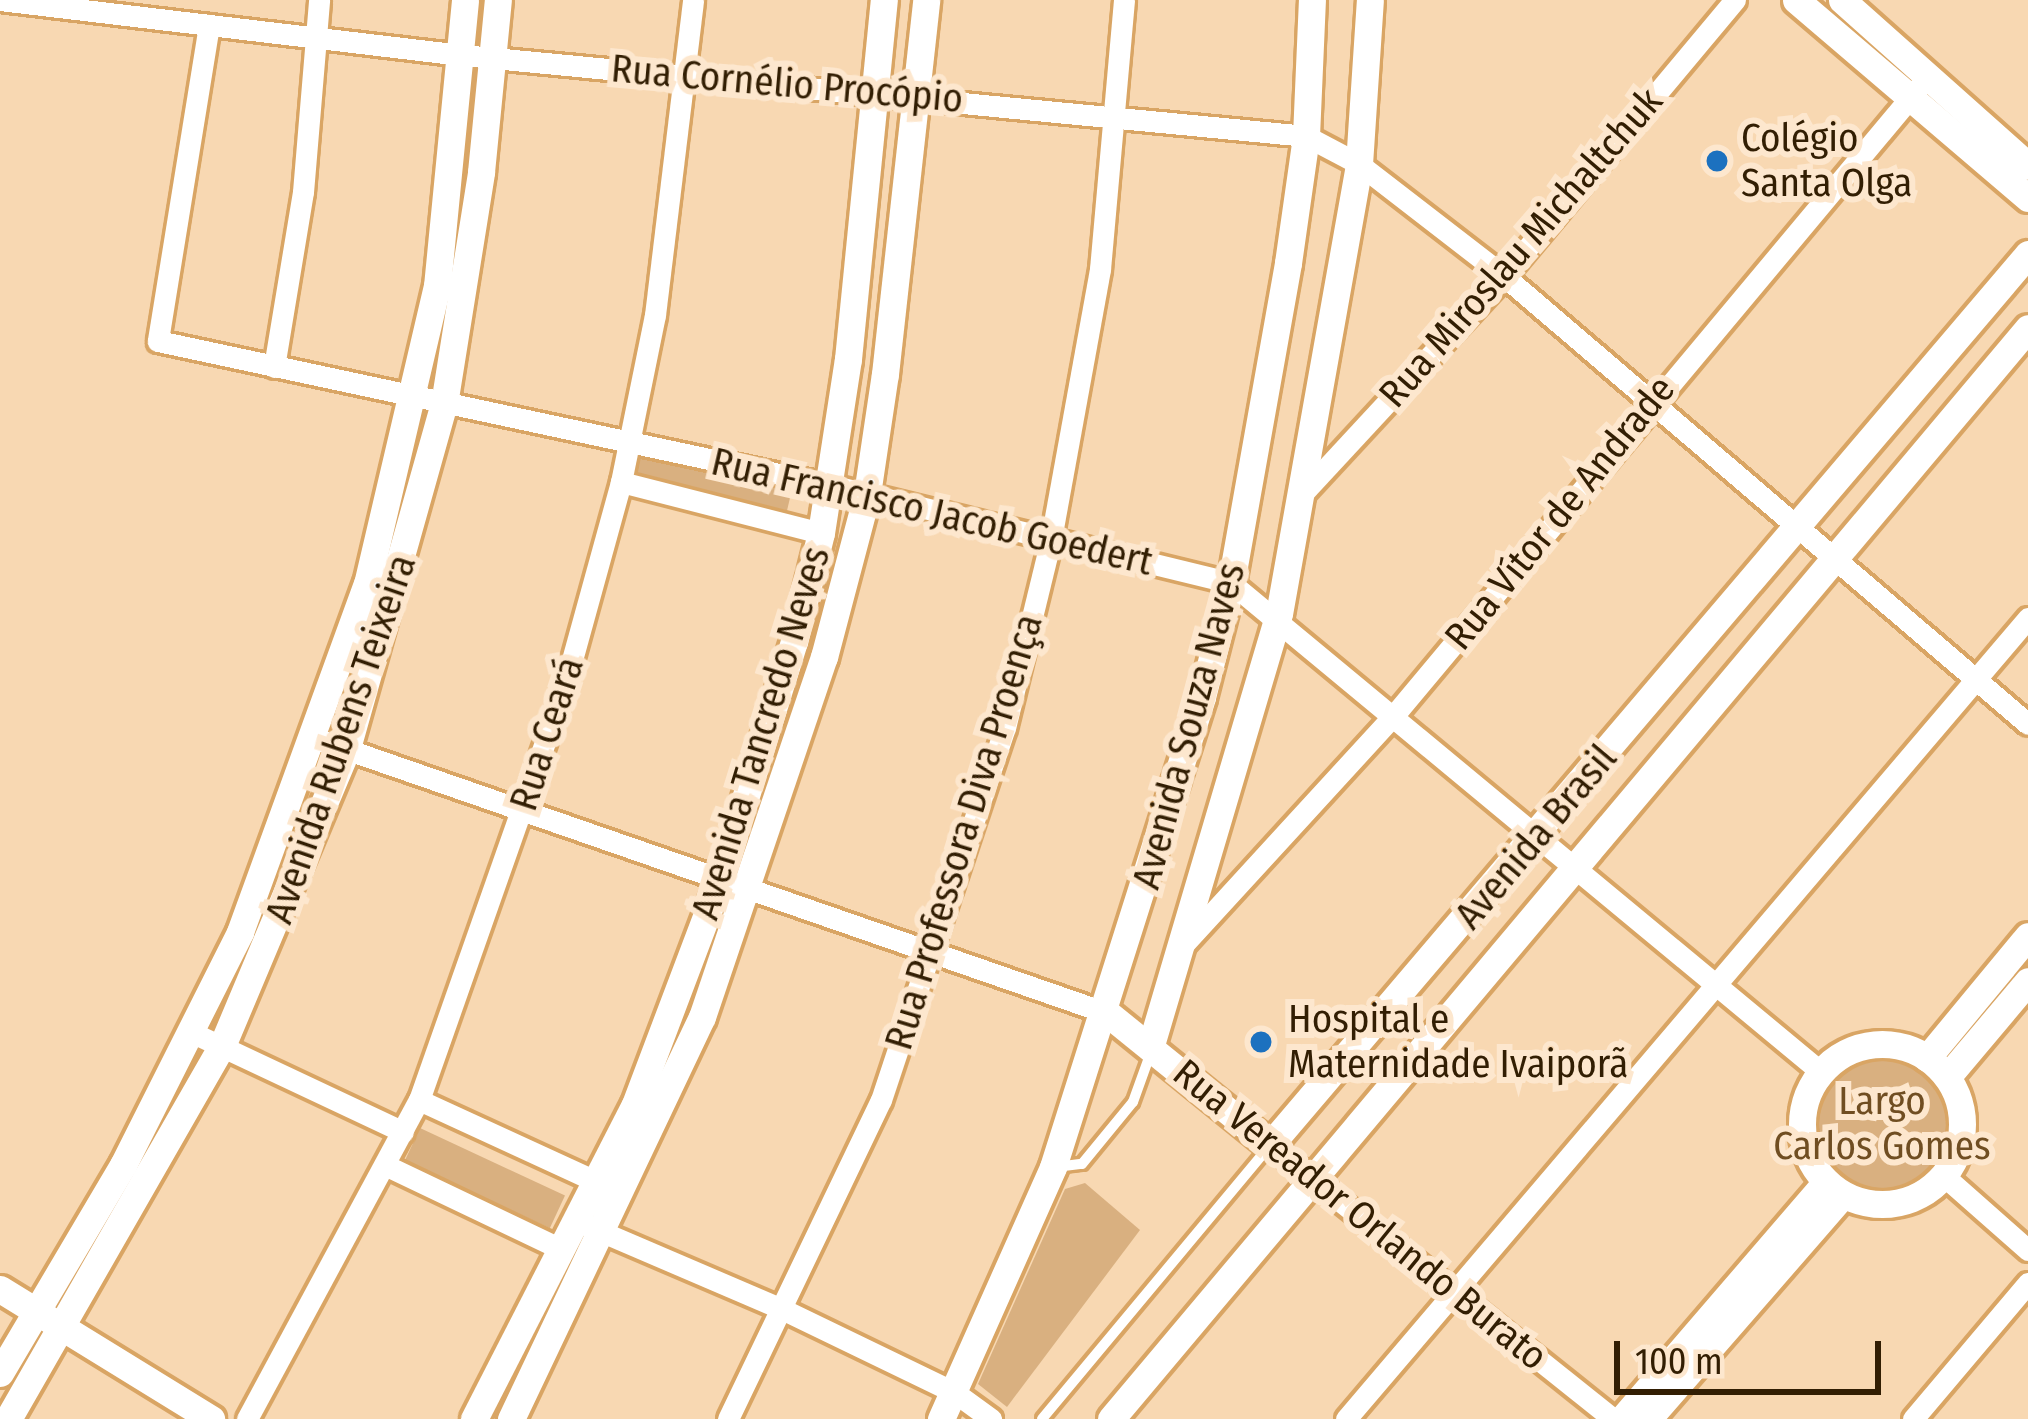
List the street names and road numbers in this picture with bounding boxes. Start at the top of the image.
street label: Rua Cornélio Procópio [609,45,965,123]
street label: Rua Miroslau Michaltchuk [1370,79,1672,417]
street label: Rua Vítor de Andrade [1435,367,1685,659]
street label: Rua Francisco Jacob Goedert [707,438,1157,586]
street label: Avenida Tancredo Neves [682,541,840,925]
street label: Avenida Rubens Teixeira [256,548,426,930]
street label: Avenida Souza Naves [1123,558,1255,894]
street label: Rua Professora Diva Proença [875,609,1053,1055]
street label: Rua Ceará [500,651,594,817]
street label: Avenida Brasil [1445,735,1627,939]
street label: Rua Vereador Orlando Burato [1164,1050,1556,1380]

